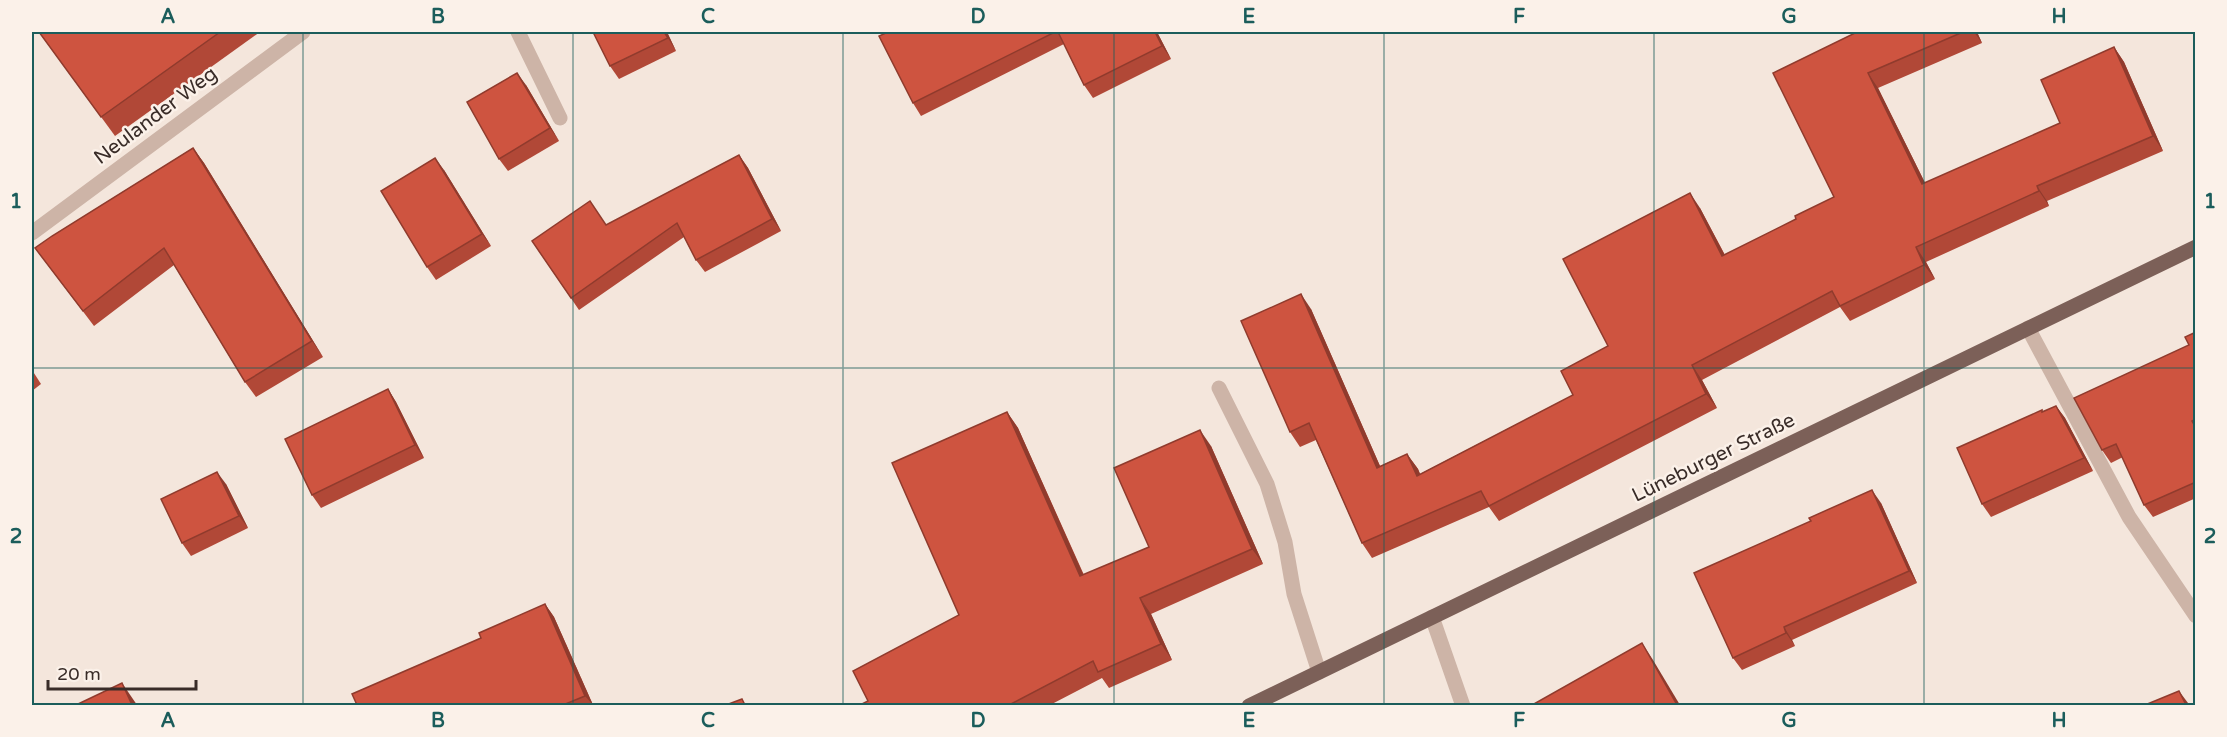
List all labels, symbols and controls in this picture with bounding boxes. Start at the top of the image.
text: A [161,5,176,29]
text: B [431,5,445,29]
text: C [701,5,715,29]
text: D [970,5,986,29]
text: E [1243,5,1256,29]
text: F [1513,5,1525,29]
text: G [1781,5,1797,29]
text: H [2051,5,2067,29]
street label: Neulander Weg [89,62,222,170]
text: 1 [10,190,22,214]
text: 1 [2204,190,2216,214]
street label: Lüneburger Straße [1628,408,1799,508]
text: 2 [10,525,22,549]
text: 2 [2204,525,2216,549]
scale bar [48,653,196,691]
text: 20 m [57,663,101,685]
text: A [161,709,176,733]
text: B [431,709,445,733]
text: C [701,709,715,733]
text: D [970,709,986,733]
text: E [1243,709,1256,733]
text: F [1513,709,1525,733]
text: G [1781,709,1797,733]
text: H [2051,709,2067,733]

